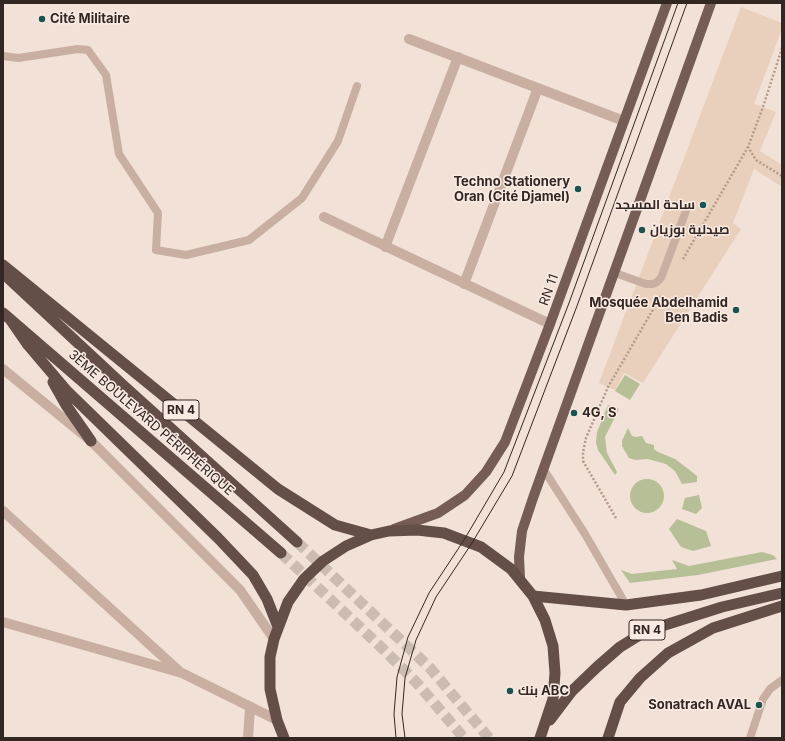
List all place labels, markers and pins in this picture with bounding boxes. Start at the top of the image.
place label: Cité Militaire [50,11,130,27]
marker: Cité Militaire [37,14,47,24]
place label: Techno Stationery Oran (Cité Djamel) [453,174,570,205]
marker: Techno Stationery Oran (Cité Djamel) [573,184,583,194]
place label: ساحة المسجد [615,197,695,213]
marker: ساحة المسجد [698,200,708,210]
place label: صيدلية بوزيان [650,222,730,238]
marker: صيدلية بوزيان [637,225,647,235]
place label: Mosquée Abdelhamid Ben Badis [589,295,728,326]
marker: Mosquée Abdelhamid Ben Badis [731,305,741,315]
place label: 4G, S [582,405,616,421]
marker: 4G, S [569,408,579,418]
place label: بنك ABC [518,683,569,699]
marker: بنك ABC [505,686,515,696]
place label: Sonatrach AVAL [648,697,751,713]
marker: Sonatrach AVAL [754,700,764,710]

